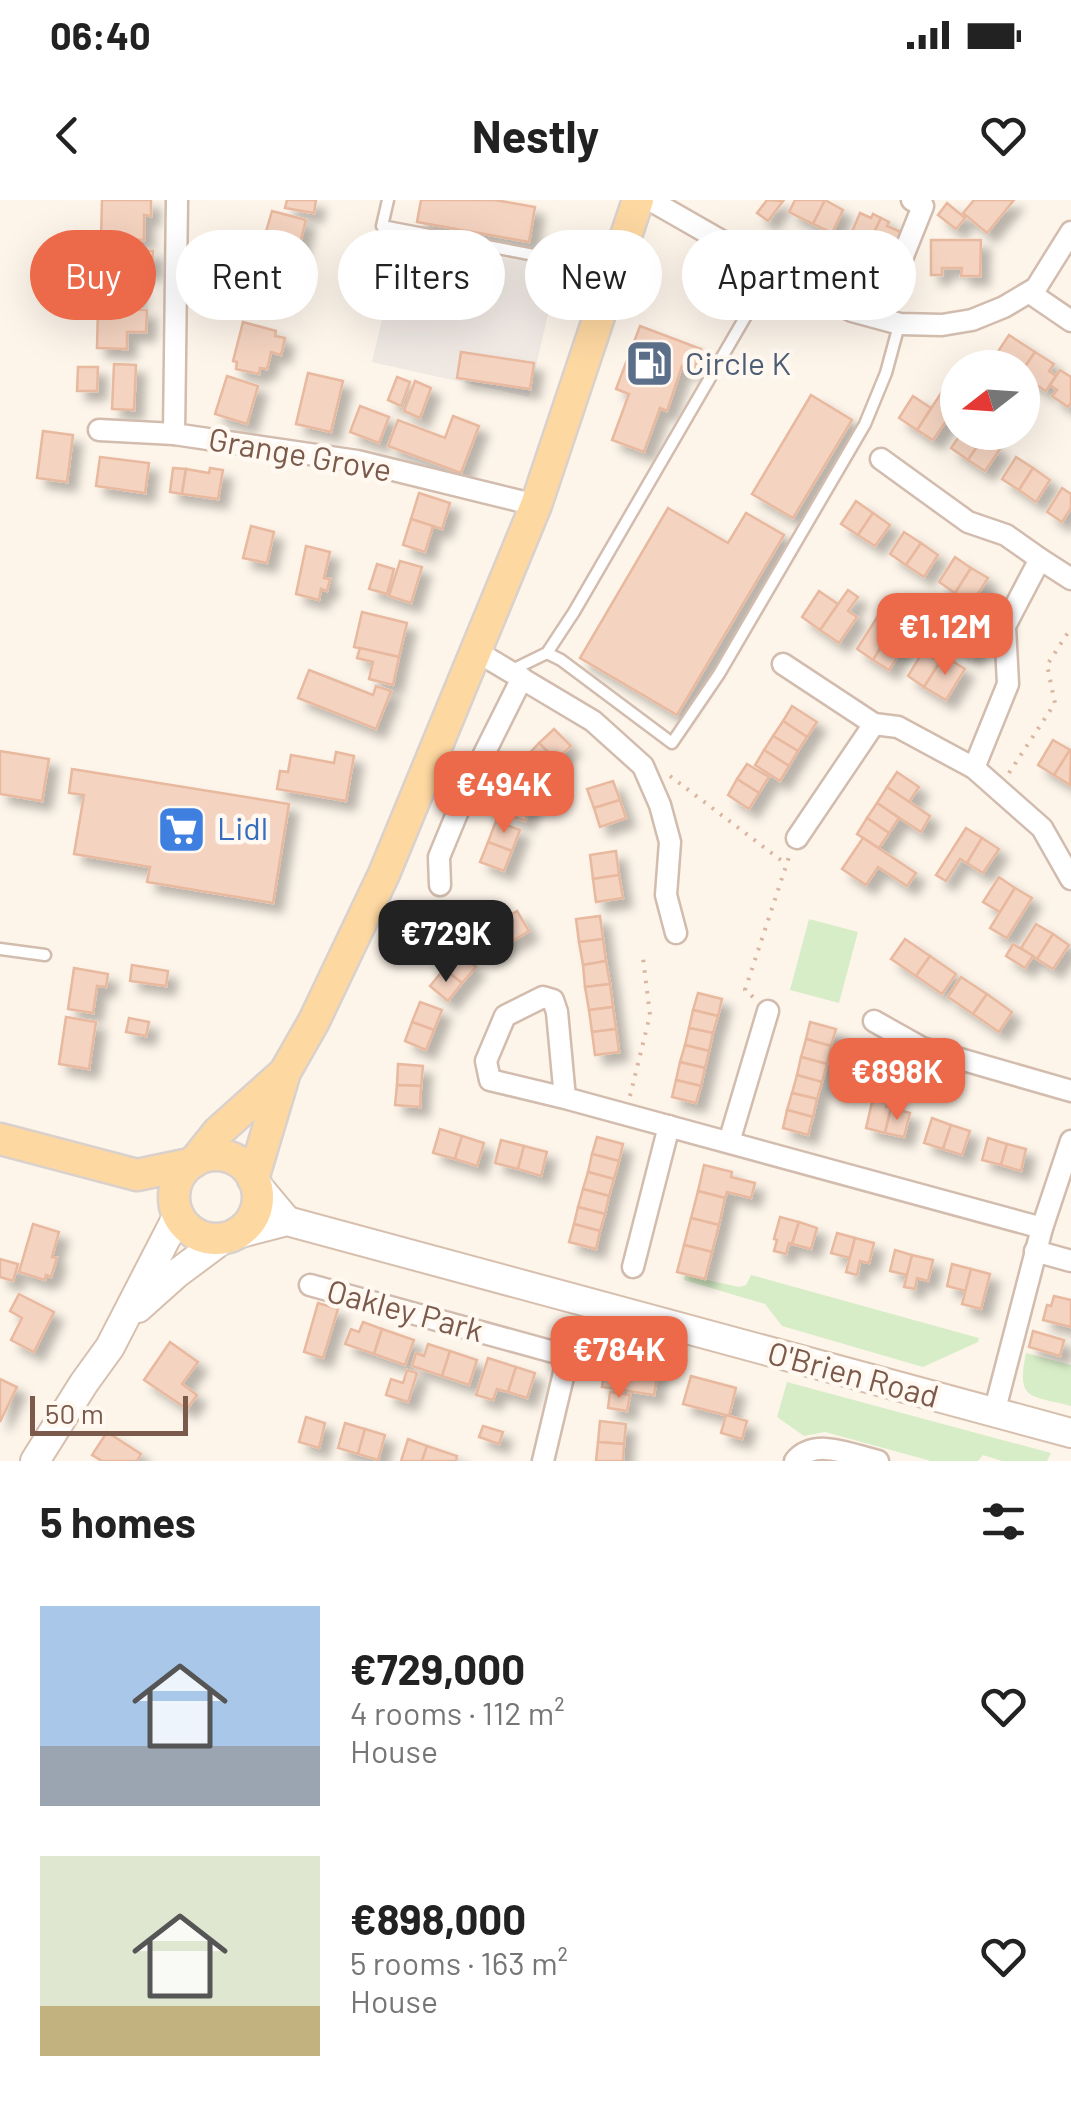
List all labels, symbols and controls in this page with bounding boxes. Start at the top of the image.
text: 06:40 [50,12,151,58]
icon: back [40,108,95,163]
text: Nestly [472,108,599,162]
icon: heart [976,108,1031,163]
chip: Buy [30,230,156,320]
chip: Rent [176,230,318,320]
chip: Filters [338,230,505,320]
chip: New [525,230,662,320]
chip: Apartment [682,230,916,320]
fuel station icon: Circle K [624,338,676,390]
place label: Circle K [685,343,791,381]
north arrow [940,350,1040,450]
map controls [940,350,1040,450]
street label: Grange Grove [206,418,395,488]
pin: €1.12M [864,593,1026,678]
text: €1.12M [899,606,991,644]
pin: €494K [434,751,574,836]
text: €494K [456,764,552,802]
supermarket icon: Lidl [156,803,208,855]
place label: Lidl [217,808,268,846]
pin: €729K [376,900,516,985]
text: €729K [400,913,492,951]
pin: €898K [827,1038,967,1123]
text: €898K [851,1051,943,1089]
street label: Oakley Park [323,1270,488,1348]
pin: €784K [549,1316,689,1401]
text: €784K [573,1329,665,1367]
street label: O'Brien Road [764,1332,943,1414]
scale bar [30,1391,188,1436]
text: 50 m [45,1396,104,1430]
icon: filters [976,1494,1031,1549]
text: 5 homes [40,1496,196,1546]
text: €729,000 [350,1643,525,1693]
icon: home [120,1646,240,1766]
icon: heart [976,1679,1031,1734]
text: 4 rooms · 112 m² [350,1693,565,1731]
text: House [350,1731,438,1769]
text: €898,000 [350,1893,526,1943]
icon: home [120,1896,240,2016]
icon: heart [976,1929,1031,1984]
text: 5 rooms · 163 m² [350,1943,568,1981]
text: House [350,1981,438,2019]

